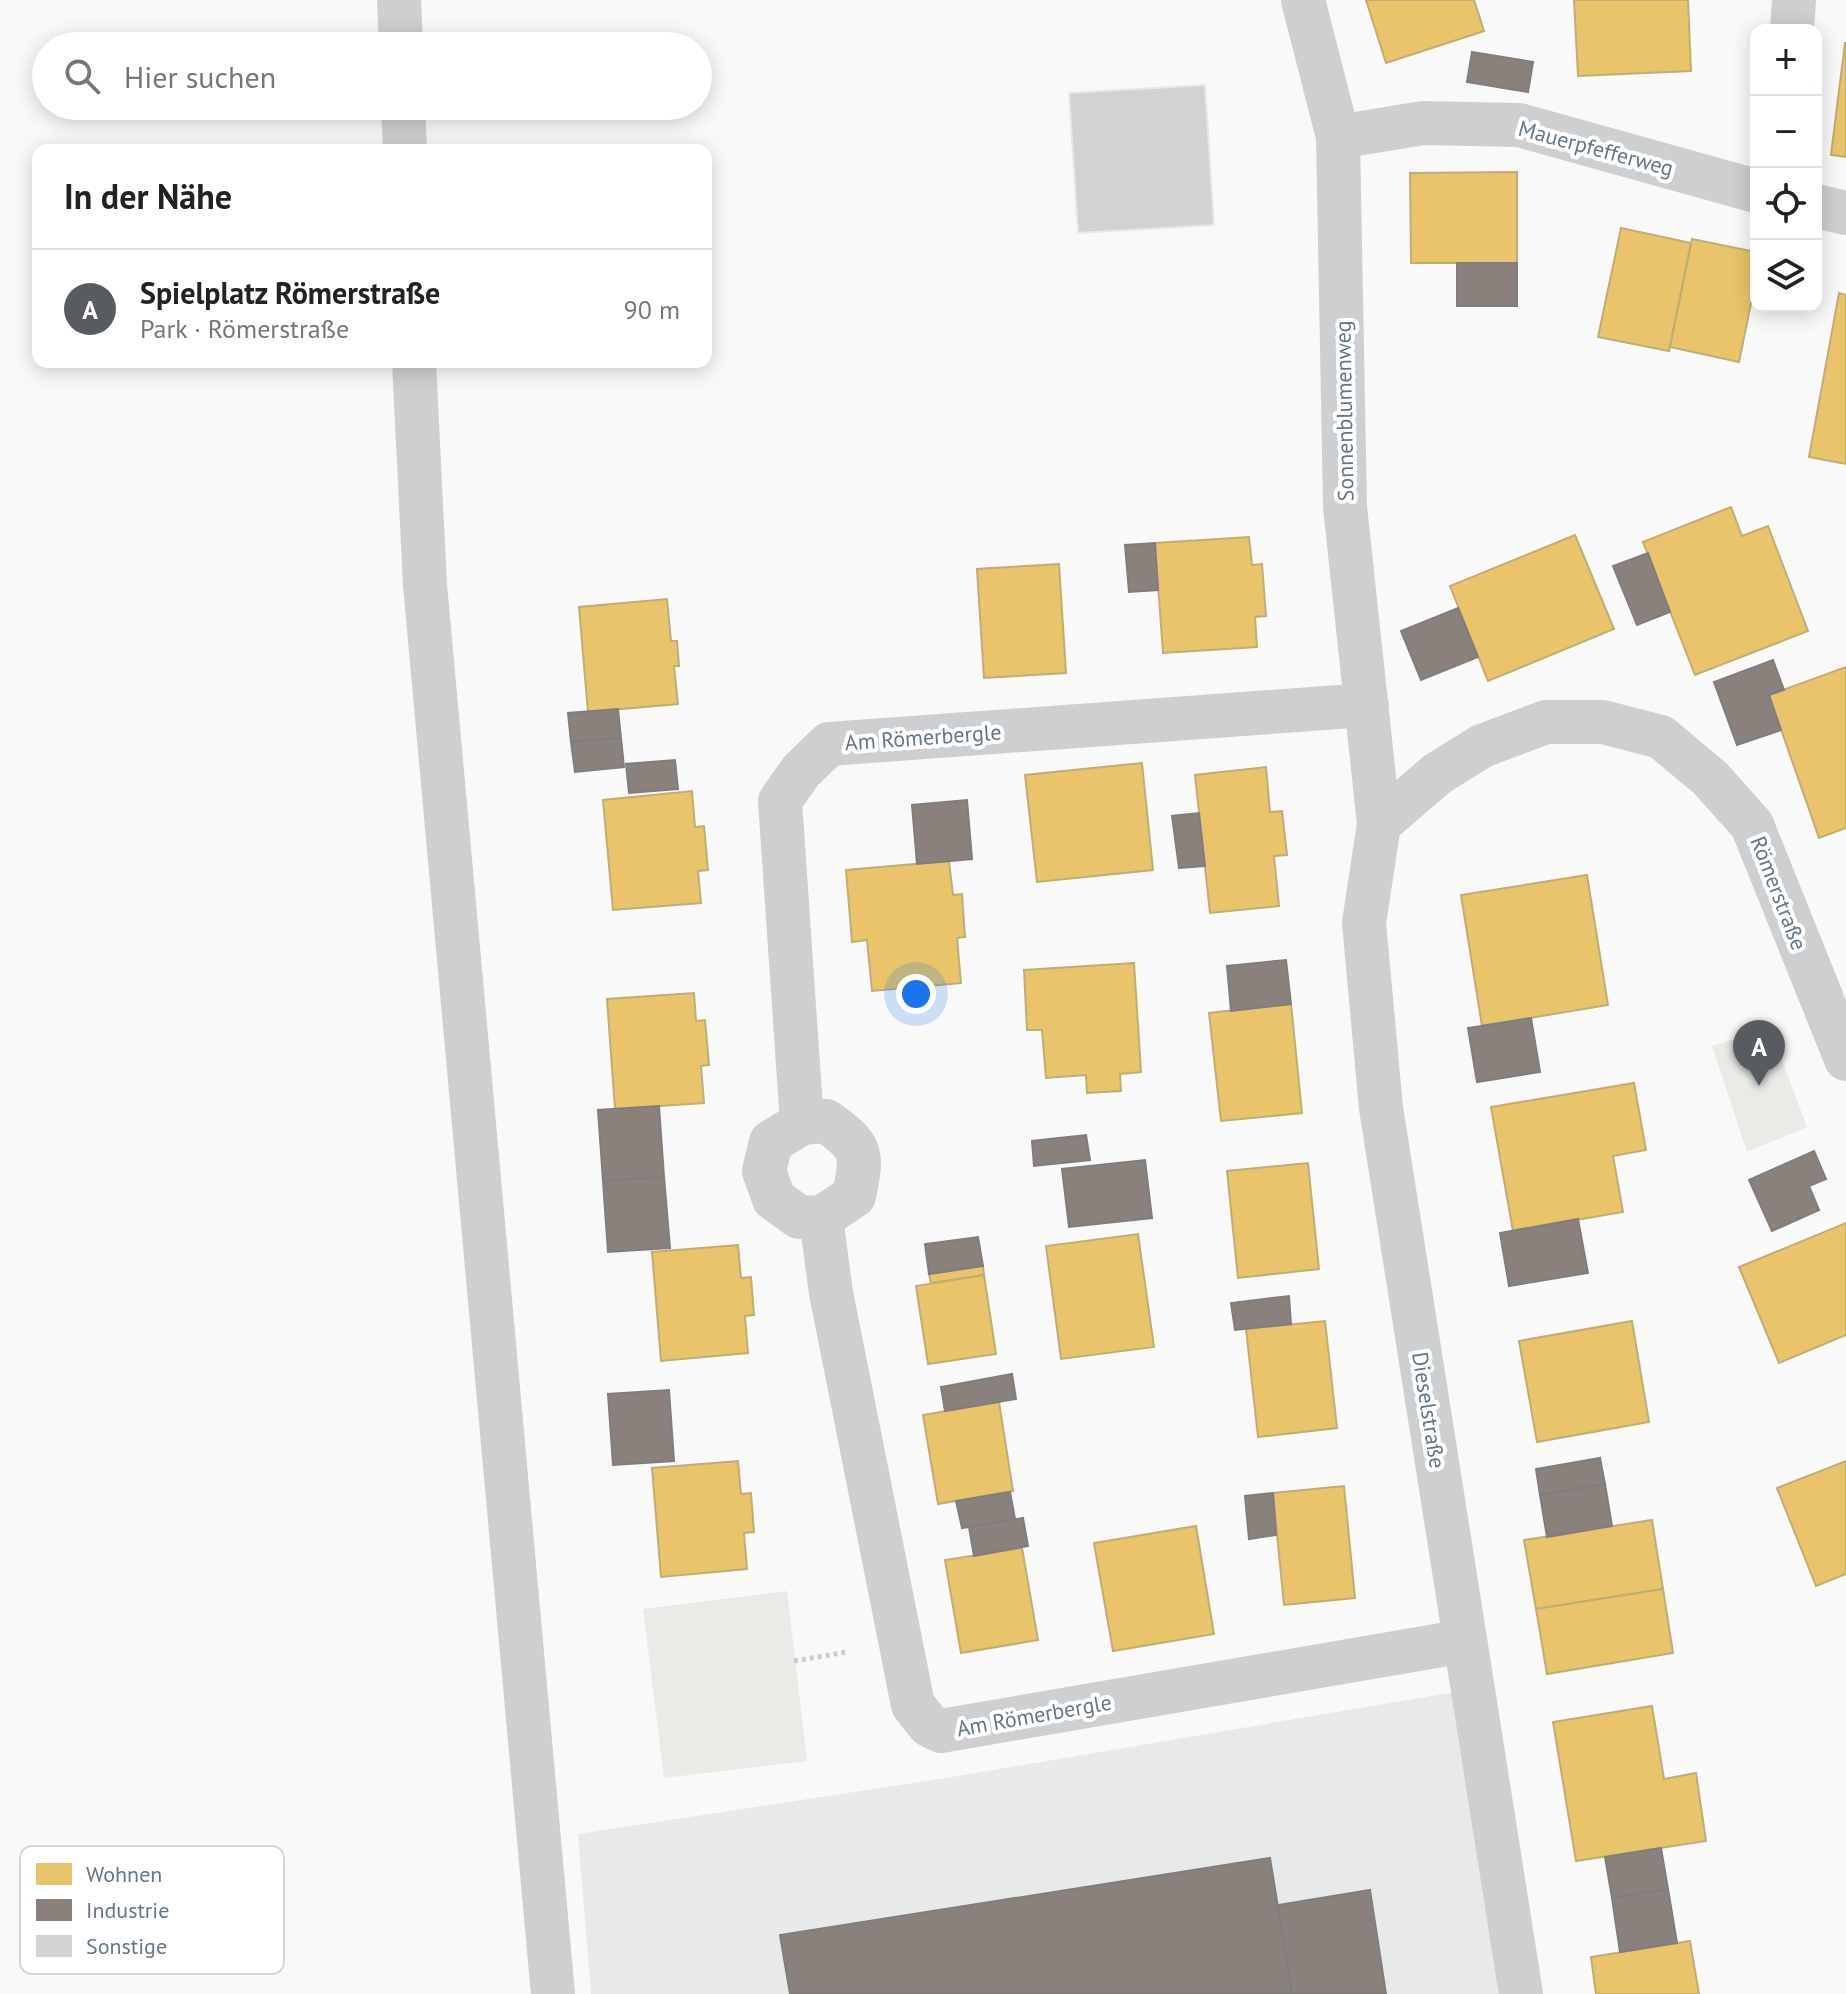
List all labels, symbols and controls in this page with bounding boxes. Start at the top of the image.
map controls [1750,24,1822,312]
button: + [1750,24,1822,96]
search box [32,32,712,120]
icon: search [60,54,104,98]
text: Hier suchen [124,57,276,96]
button: − [1750,96,1822,168]
street label: Mauerpfefferweg [1515,114,1677,182]
button: locate [1750,168,1822,240]
text: In der Nähe [64,174,232,218]
button: layers [1750,240,1822,312]
text: Spielplatz Römerstraße [140,273,440,312]
text: A [82,293,98,326]
text: 90 m [624,293,680,326]
text: Park · Römerstraße [140,312,349,345]
street label: Sonnenblumenweg [1328,320,1360,502]
street label: Am Römerbergle [844,718,1002,756]
street label: Römerstraße [1744,832,1814,954]
your location [896,974,936,1014]
pin: A [1733,1020,1785,1086]
street label: Dieselstraße [1406,1350,1452,1470]
street label: Am Römerbergle [954,1688,1114,1742]
legend [20,1846,284,1974]
text: Wohnen [86,1860,162,1888]
text: Industrie [86,1896,169,1924]
text: Sonstige [86,1932,167,1960]

